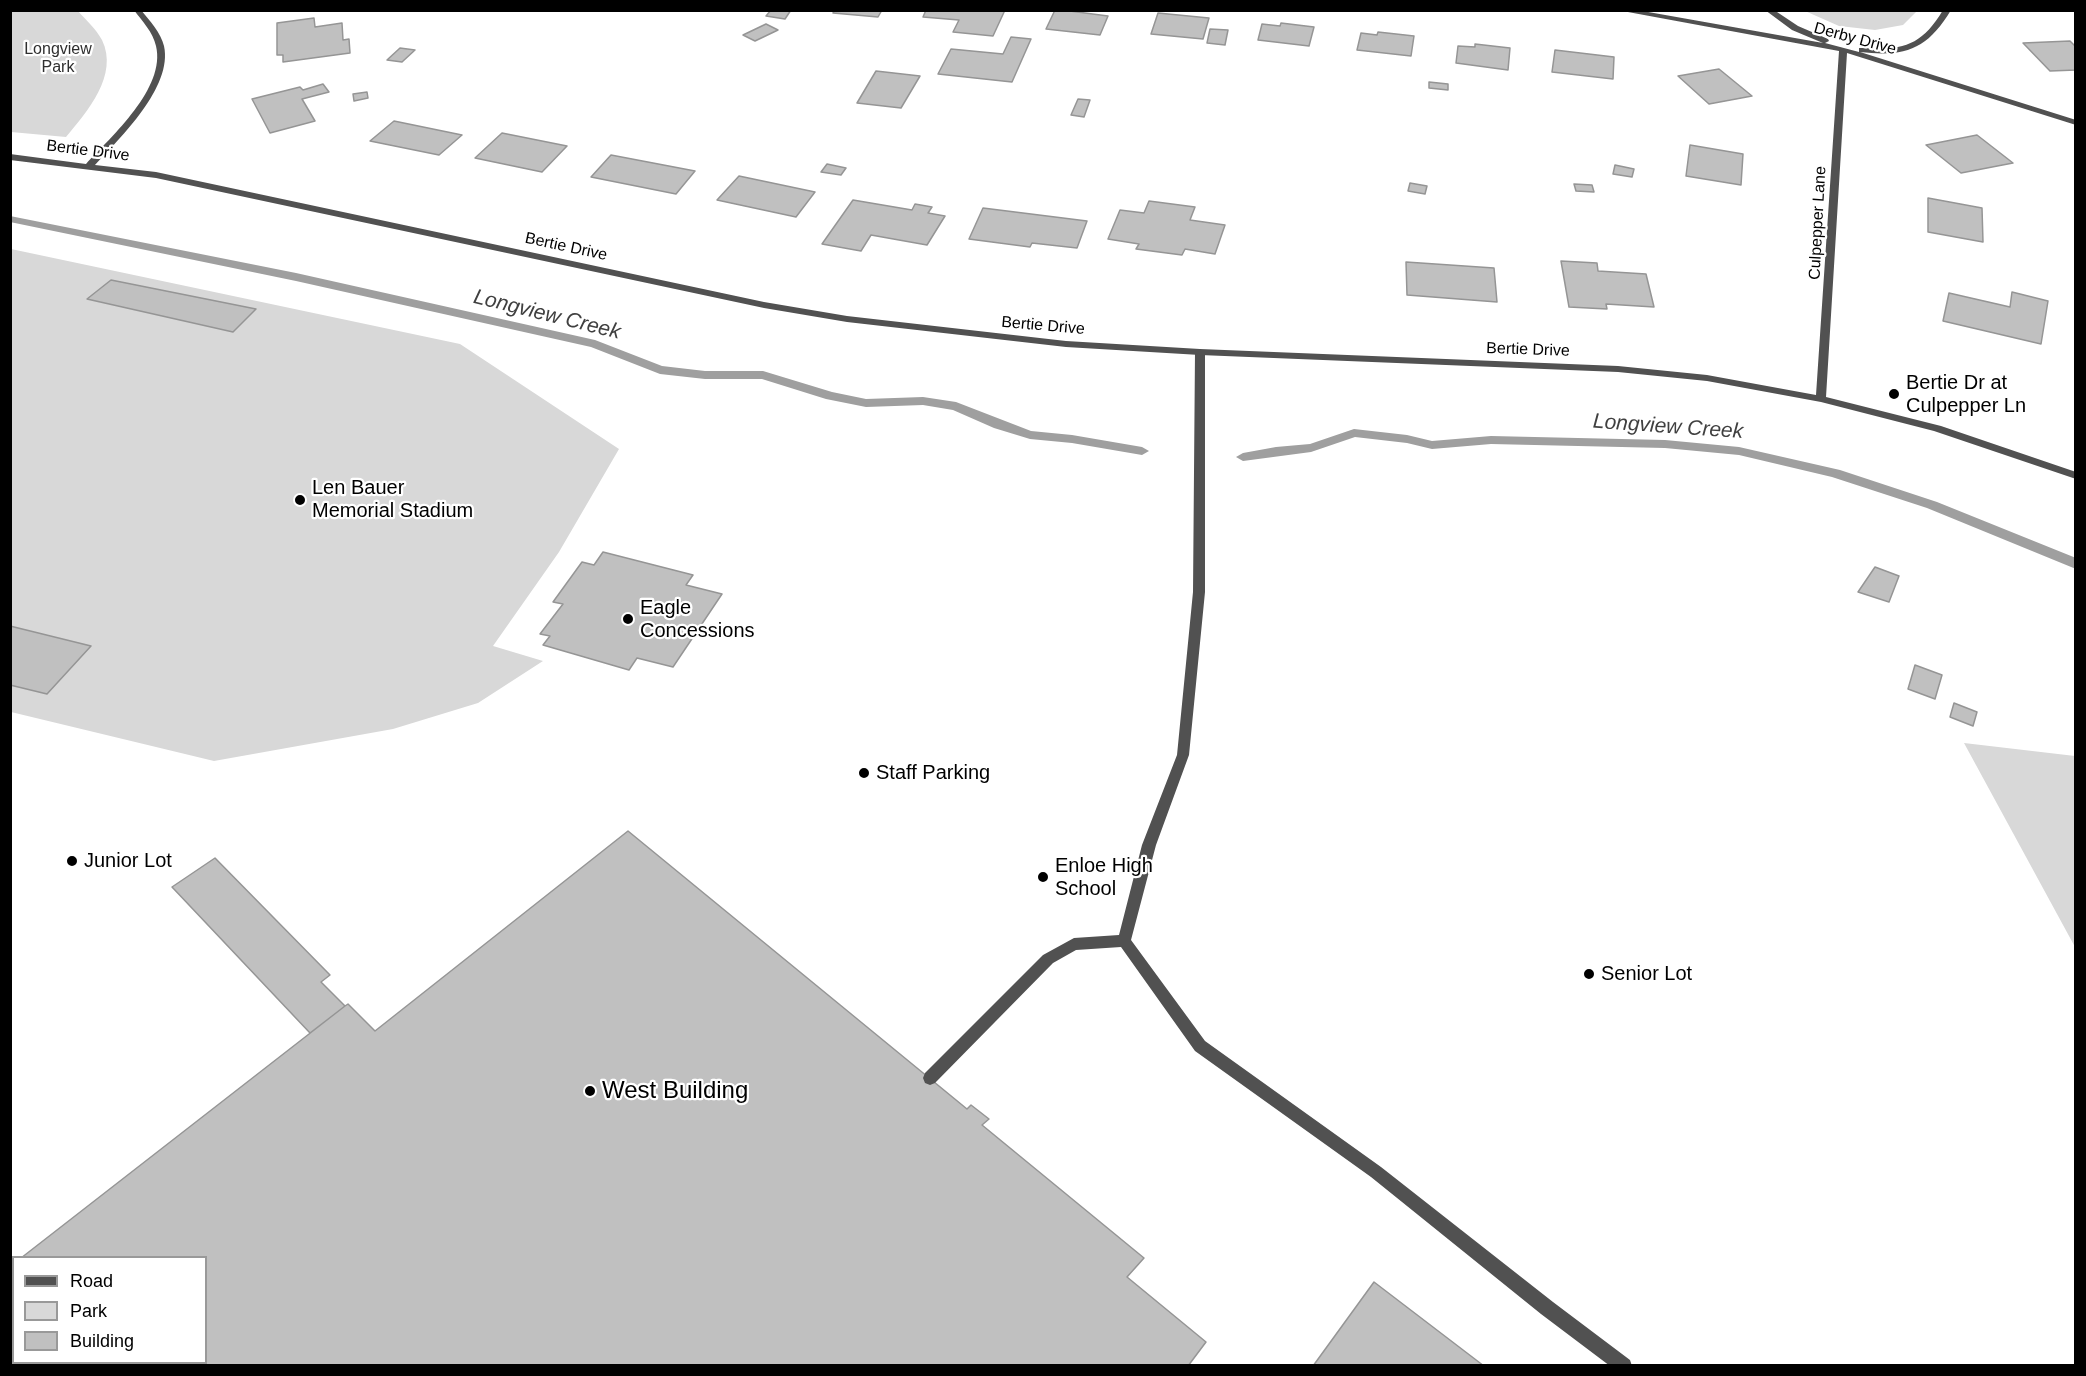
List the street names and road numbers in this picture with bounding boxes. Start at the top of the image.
street label: Derby Drive [1812,19,1898,59]
street label: Bertie Drive [45,136,131,166]
street label: Culpepper Lane [1805,166,1831,280]
street label: Bertie Drive [523,229,609,265]
street label: Bertie Drive [1001,313,1085,339]
street label: Bertie Drive [1486,339,1570,361]

